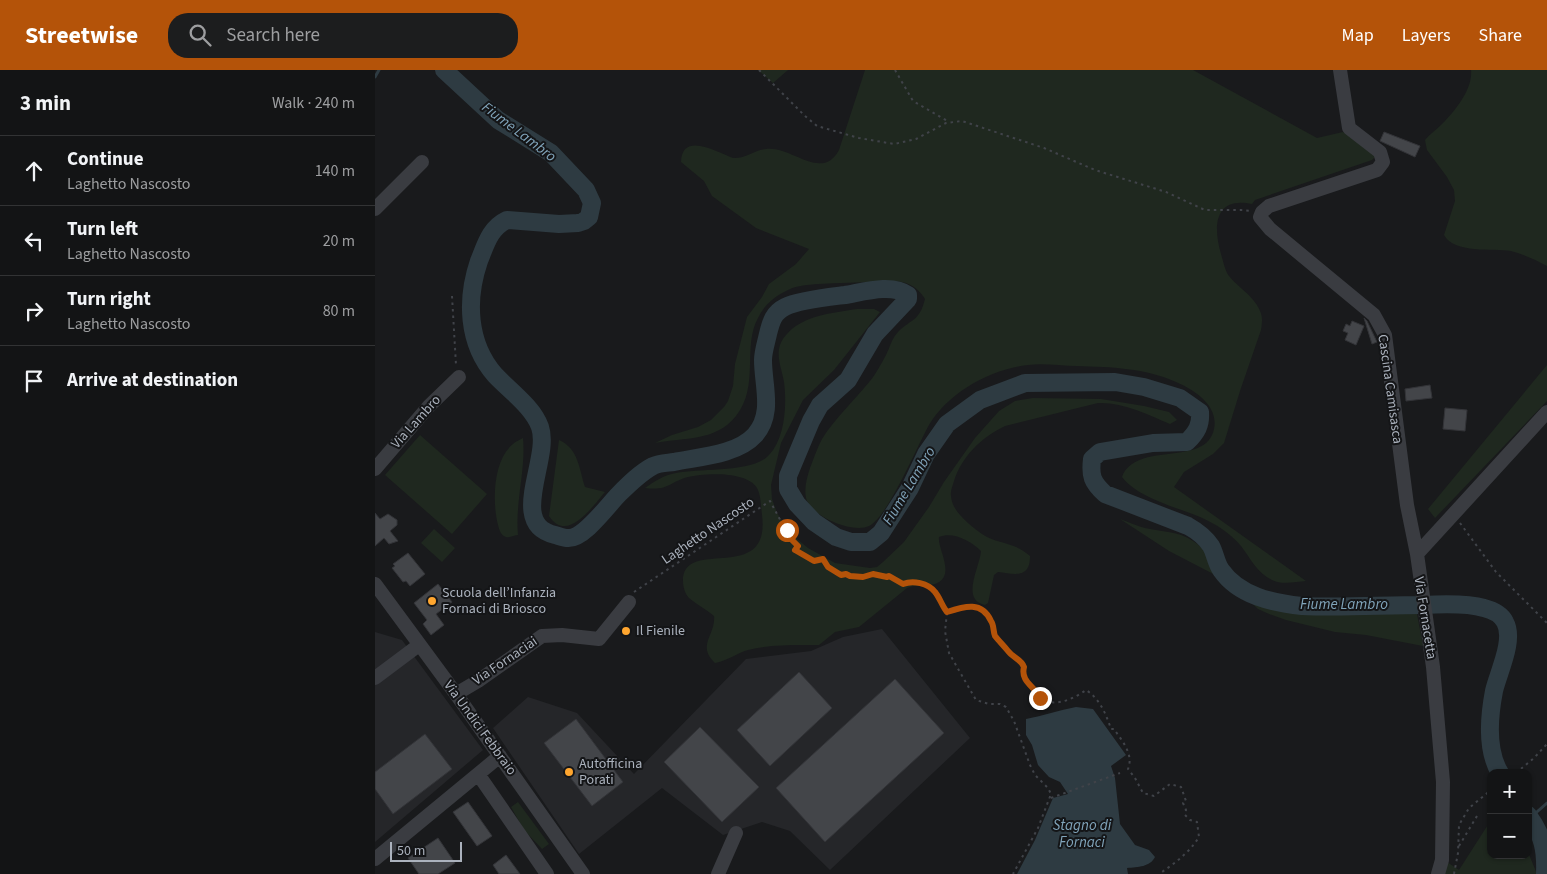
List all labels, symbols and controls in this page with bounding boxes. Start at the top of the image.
search box [168,13,518,58]
text: Streetwise [25,18,138,53]
icon: search [186,21,214,49]
text: Search here [226,22,320,49]
text: Map [1342,23,1374,48]
text: Layers [1402,23,1451,48]
text: Share [1479,23,1522,48]
text: 3 min [20,88,71,118]
text: Walk · 240 m [272,92,355,114]
water label: Fiume Lambro [477,97,561,167]
text: Continue [67,146,144,173]
icon: ahead [20,157,48,185]
text: 140 m [315,160,355,182]
text: Laghetto Nascosto [67,173,191,195]
text: Turn left [67,216,138,243]
icon: left [20,227,48,255]
text: 20 m [323,230,355,252]
text: Laghetto Nascosto [67,243,191,265]
text: Turn right [67,286,151,313]
icon: right [20,297,48,325]
text: 80 m [323,300,355,322]
text: Laghetto Nascosto [67,313,191,335]
street label: Cascina Camisasca [1372,333,1408,445]
icon: arrive [20,367,48,395]
text: Arrive at destination [67,367,238,394]
street label: Via Lambro [386,391,446,453]
water label: Fiume Lambro [877,443,941,529]
street label: Laghetto Nascosto [658,492,758,570]
route start [776,519,799,542]
street label: Via Fornacetta [1409,575,1441,661]
place label: Scuola dell’Infanzia Fornaci di Briosco [442,583,556,619]
water label: Fiume Lambro [1300,594,1388,615]
marker: Scuola dell’Infanzia Fornaci di Briosco [426,595,438,607]
place label: Il Fienile [636,621,685,641]
marker: Il Fienile [620,625,632,637]
street label: Via Fornaciai [468,632,542,690]
street label: Via Undici Febbraio [439,676,521,780]
route end [1029,687,1052,710]
place label: Autofficina Porati [579,754,642,790]
marker: Autofficina Porati [563,766,575,778]
map controls [1487,769,1532,859]
button: + [1487,769,1532,814]
button: − [1487,814,1532,859]
water label: Stagno di Fornaci [1053,815,1112,853]
scale bar [390,839,463,862]
text: 50 m [397,841,425,861]

